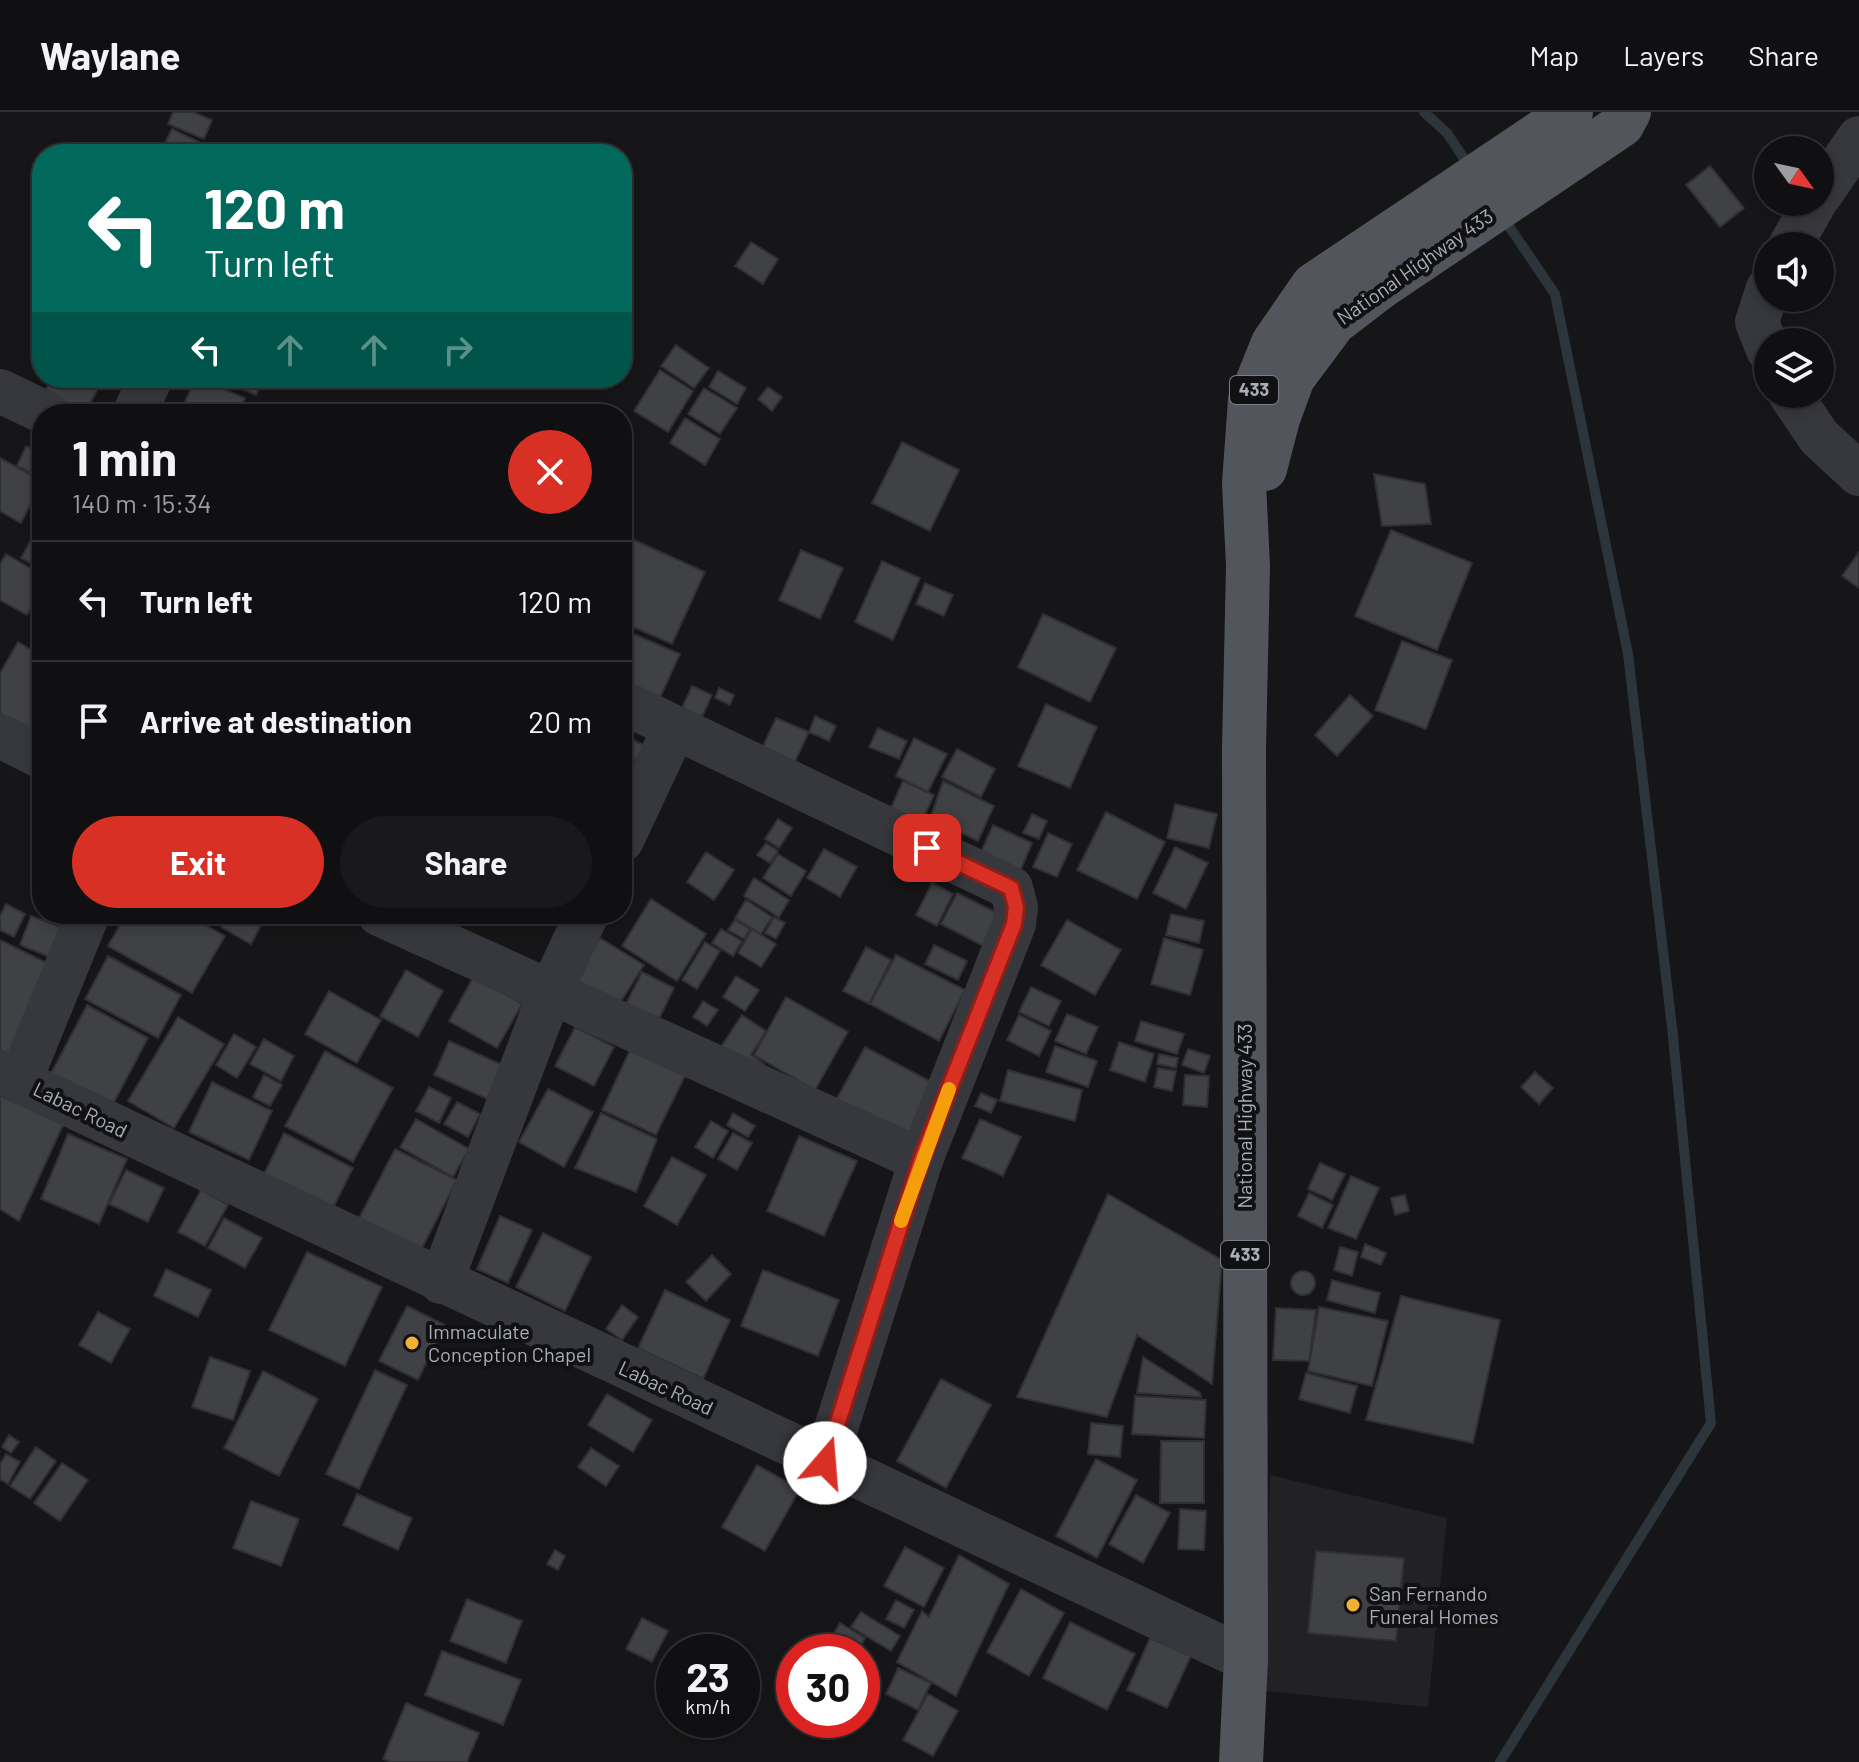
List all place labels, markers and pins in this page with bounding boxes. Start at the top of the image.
pin [893,814,961,882]
place label: Immaculate Conception Chapel [428,1319,591,1366]
marker: Immaculate Conception Chapel [403,1334,421,1352]
place label: San Fernando Funeral Homes [1369,1581,1499,1628]
marker: San Fernando Funeral Homes [1344,1596,1362,1614]

